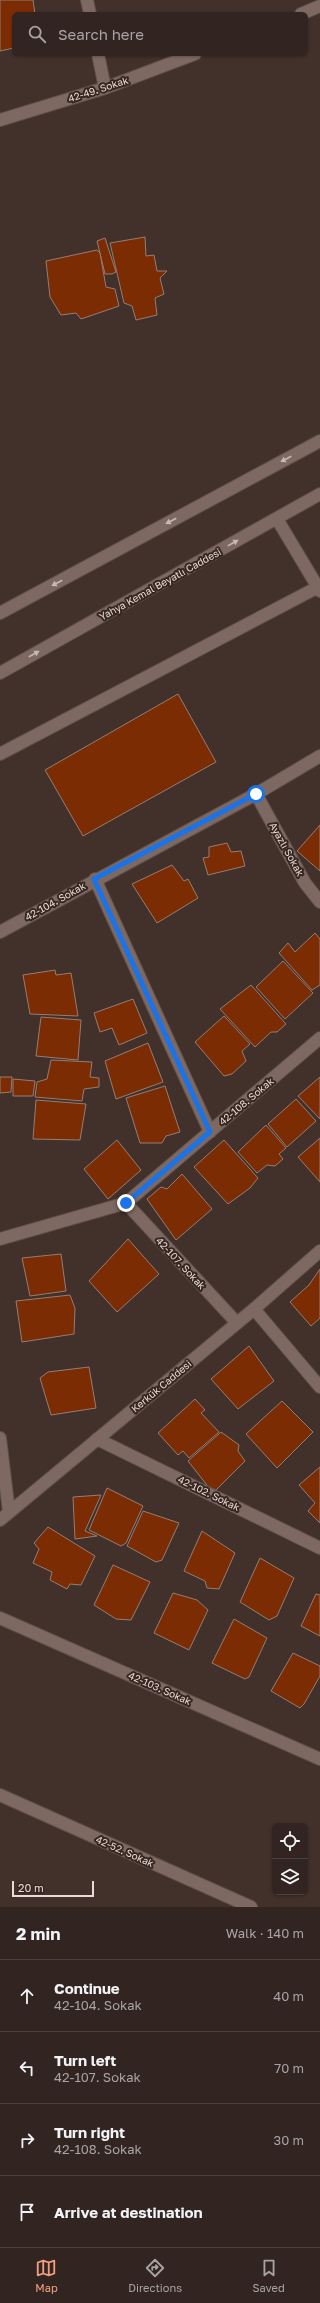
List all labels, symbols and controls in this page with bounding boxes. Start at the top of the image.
search box [12,12,308,56]
icon: search [26,23,48,45]
text: Search here [58,25,144,43]
street label: 42-49. Sokak [66,74,130,104]
one-way arrow [280,456,292,463]
one-way arrow [165,518,177,524]
one-way arrow [227,540,239,546]
street label: Yahya Kemal Beyatlı Caddesi [97,545,223,623]
one-way arrow [51,579,63,586]
one-way arrow [28,651,40,658]
route start [247,785,265,803]
street label: Ayazlı Sokak [267,820,307,878]
street label: 42-104. Sokak [23,879,88,923]
street label: 42-108. Sokak [216,1074,276,1127]
route end [117,1194,135,1212]
street label: 42-107. Sokak [154,1234,208,1292]
street label: Kerkük Caddesi [129,1357,193,1415]
street label: 42-102. Sokak [176,1473,242,1513]
street label: 42-103. Sokak [127,1669,194,1707]
map controls [272,1823,308,1895]
button: locate [272,1823,308,1859]
street label: 42-52. Sokak [94,1833,156,1869]
button: layers [272,1859,308,1895]
scale bar [12,1879,94,1898]
text: 20 m [18,1881,44,1894]
text: 2 min [16,1923,60,1944]
text: Walk · 140 m [226,1925,304,1941]
text: Continue [54,1979,120,1997]
icon: ahead [16,1985,38,2007]
text: 40 m [273,1988,304,2004]
text: 42-104. Sokak [54,1997,142,2013]
text: Turn left [54,2051,116,2069]
icon: left [16,2057,38,2079]
text: 70 m [274,2060,304,2076]
text: 42-107. Sokak [54,2069,141,2085]
text: Turn right [54,2123,125,2141]
icon: right [16,2129,38,2151]
text: 30 m [274,2132,304,2148]
text: 42-108. Sokak [54,2141,142,2157]
icon: arrive [16,2201,38,2223]
text: Arrive at destination [54,2203,203,2221]
tab: Map [35,2257,58,2294]
tab: Directions [128,2257,182,2294]
tab: Saved [253,2257,285,2294]

